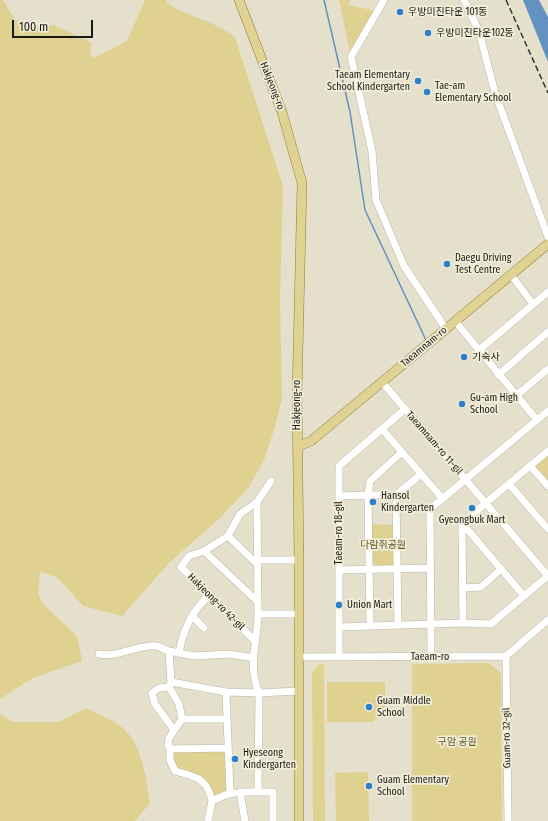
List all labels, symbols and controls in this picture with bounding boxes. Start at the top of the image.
place label: 우방미진타운 101동 [408,6,488,18]
marker: 우방미진타운 101동 [395,7,405,17]
scale bar [14,12,95,38]
text: 100 m [19,20,48,34]
place label: 우방미진타운102동 [436,27,514,39]
marker: 우방미진타운102동 [423,28,433,38]
street label: Hakjeong-ro [257,60,287,112]
place label: Taeam Elementary School Kindergarten [327,69,410,92]
marker: Taeam Elementary School Kindergarten [413,76,423,86]
place label: Tae-am Elementary School [435,80,511,104]
marker: Tae-am Elementary School [422,87,432,97]
place label: Daegu Driving Test Centre [455,252,511,276]
marker: Daegu Driving Test Centre [442,259,452,269]
street label: Taeamnam-ro [399,324,449,370]
place label: 기숙사 [472,351,500,363]
marker: 기숙사 [459,352,469,362]
street label: Hakjeong-ro [291,380,303,430]
place label: Gu-am High School [470,392,518,416]
marker: Gu-am High School [457,399,467,409]
street label: Taeamnam-ro 11-gil [403,409,465,477]
place label: Hansol Kindergarten [381,490,434,514]
marker: Hansol Kindergarten [368,497,378,507]
street label: Taeam-ro 18-gil [333,501,345,565]
marker: Gyeongbuk Mart [467,503,477,513]
place label: Gyeongbuk Mart [439,514,505,526]
park label: 다람쥐공원 [360,539,406,551]
street label: Hakjeong-ro 42-gil [185,571,247,633]
place label: Union Mart [347,599,392,611]
marker: Union Mart [334,600,344,610]
street label: Taeam-ro [411,651,449,663]
place label: Guam Middle School [377,695,431,718]
marker: Guam Middle School [364,702,374,712]
street label: Guam-ro 32-gil [500,708,514,768]
park label: 구암 공원 [437,736,477,748]
place label: Hyeseong Kindergarten [243,747,296,770]
marker: Hyeseong Kindergarten [230,754,240,764]
place label: Guam Elementary School [377,774,449,798]
marker: Guam Elementary School [364,781,374,791]

